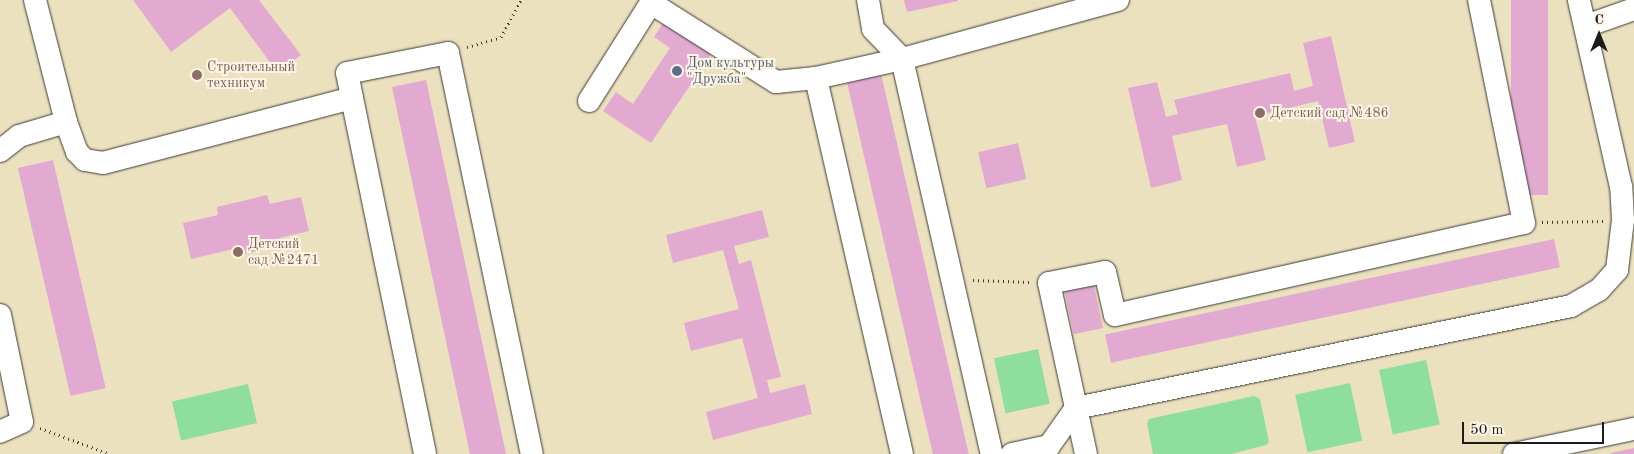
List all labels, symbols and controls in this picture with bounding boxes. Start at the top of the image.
north arrow [1574,10,1624,60]
text: С [1594,13,1604,27]
place label: Дом культуры "Дружба" [687,55,774,88]
place label: Строительный техникум [207,59,295,92]
marker: Дом культуры "Дружба" [671,65,683,77]
marker: Строительный техникум [191,69,203,81]
place label: Детский сад №486 [1270,105,1389,121]
marker: Детский сад №486 [1254,107,1266,119]
place label: Детский сад №2471 [248,236,319,268]
marker: Детский сад №2471 [232,246,244,258]
scale bar [1464,412,1606,444]
text: 50 m [1470,423,1504,438]

